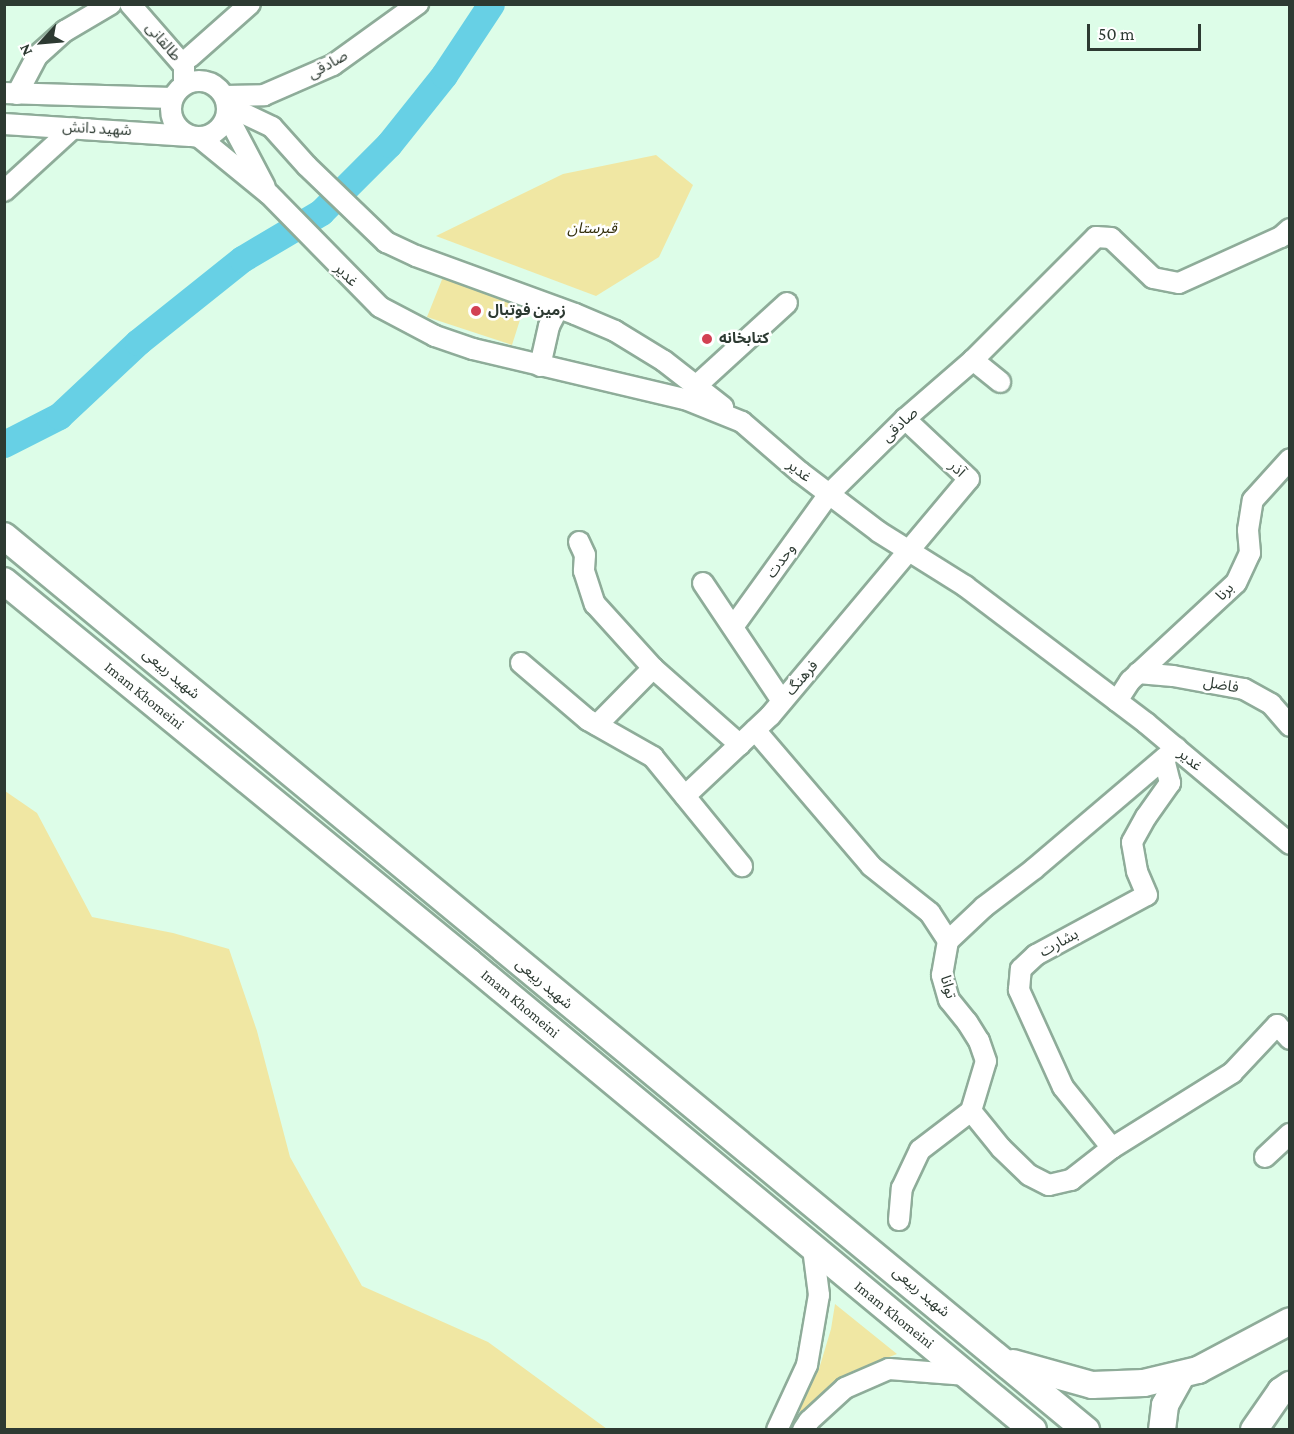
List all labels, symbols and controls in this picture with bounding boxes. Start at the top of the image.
north arrow [12,12,72,72]
scale bar [1090,12,1204,50]
street label: طالقانی [141,19,185,65]
text: 50 m [1098,24,1135,44]
text: N [15,41,35,59]
street label: صادقی [305,47,351,83]
street label: شهید دانش [62,118,132,140]
park label: قبرستان [567,220,617,238]
street label: غدیر [330,259,362,291]
place label: زمین فوتبال [488,302,566,320]
marker: زمین فوتبال [469,304,483,318]
place label: کتابخانه [719,330,769,348]
marker: کتابخانه [700,332,714,346]
street label: صادقی [878,404,922,446]
street label: غدیر [783,456,815,486]
street label: آذر [945,457,969,481]
street label: وحدت [762,540,800,582]
street label: برنا [1212,579,1238,605]
street label: شهید ربیعی [139,645,203,703]
street label: فرهنگ [782,657,822,699]
street label: Imam Khomeini [101,658,187,734]
street label: فاضل [1202,673,1240,697]
street label: غدیر [1174,745,1206,775]
street label: بشارت [1036,925,1082,961]
street label: شهید ربیعی [512,955,576,1013]
street label: Imam Khomeini [477,966,563,1042]
street label: توانا [936,973,960,1001]
street label: شهید ربیعی [889,1263,953,1321]
street label: Imam Khomeini [851,1277,937,1353]

